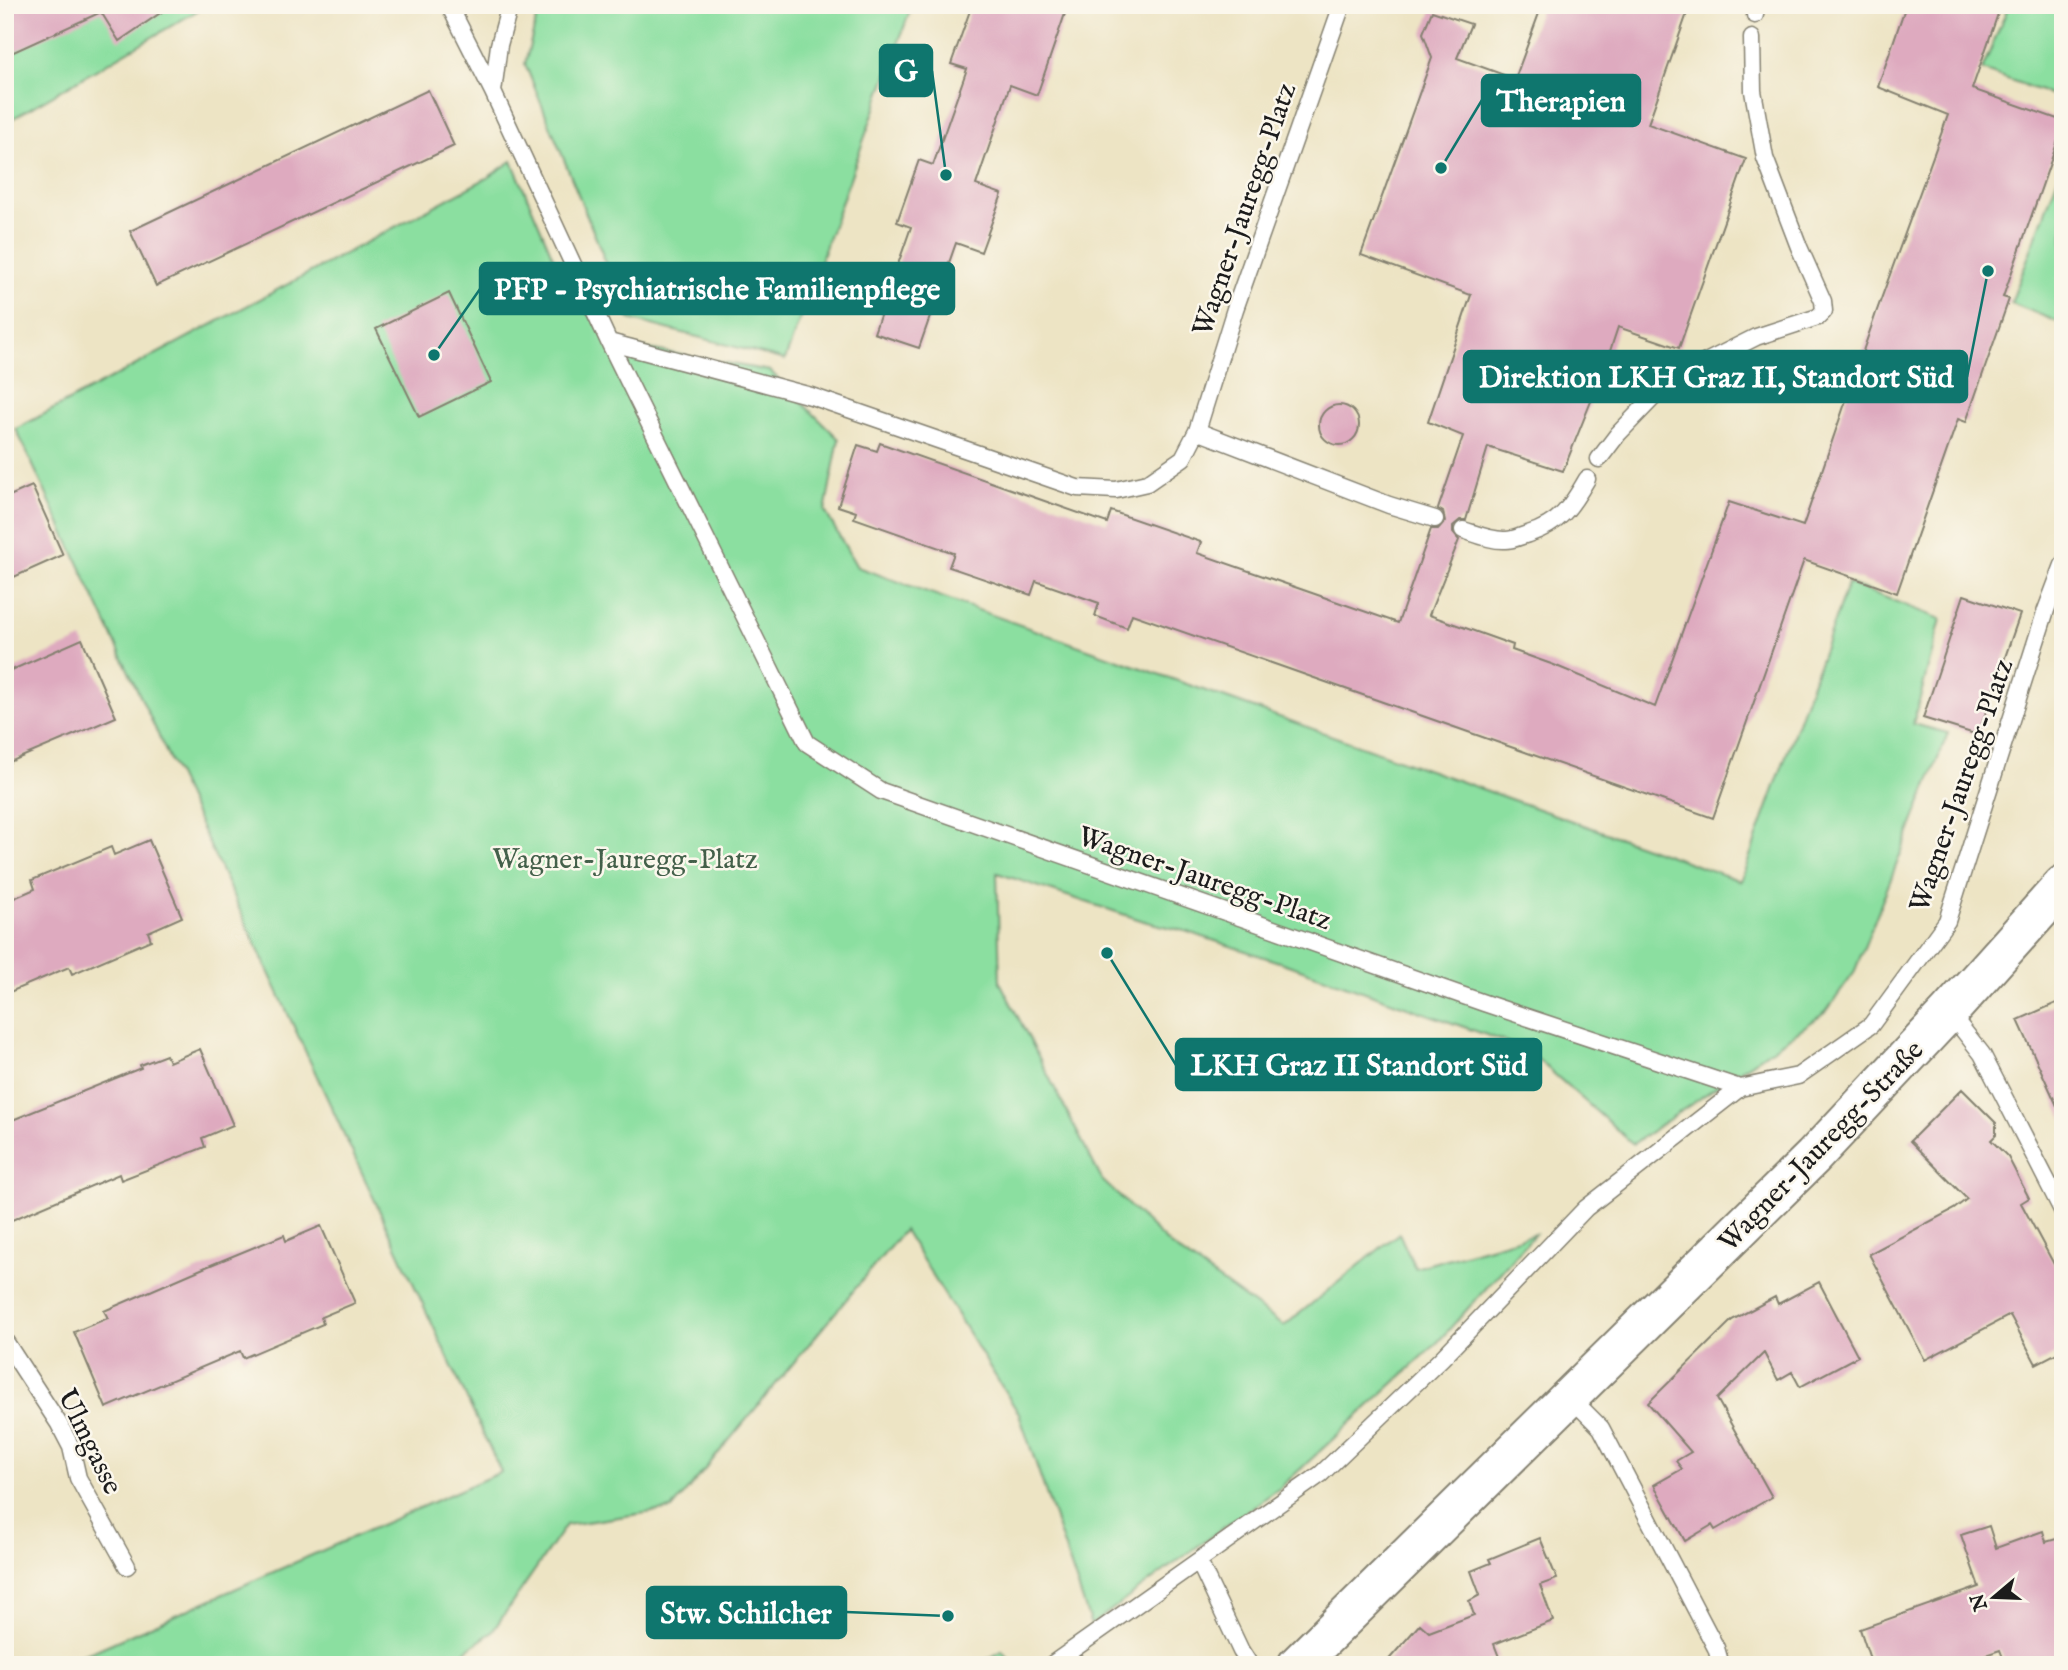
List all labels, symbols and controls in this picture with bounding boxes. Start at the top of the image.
callout: G [880,45,932,96]
text: G [894,54,919,92]
callout: Therapien [1482,75,1640,126]
street label: Wagner-Jauregg-Platz [1186,78,1305,341]
text: Therapien [1495,84,1626,122]
callout: PFP - Psychiatrische Familienpflege [480,263,954,314]
text: PFP - Psychiatrische Familienpflege [494,272,941,310]
callout: Direktion LKH Graz II, Standort Süd [1464,351,1967,402]
text: Direktion LKH Graz II, Standort Süd [1479,360,1954,398]
street label: Wagner-Jauregg-Platz [1903,654,2022,917]
street label: Wagner-Jauregg-Platz [1073,820,1336,939]
park label: Wagner-Jauregg-Platz [492,843,758,878]
street label: Wagner-Jauregg-Straße [1712,1034,1932,1260]
callout: LKH Graz II Standort Süd [1176,1039,1541,1090]
text: LKH Graz II Standort Süd [1190,1048,1529,1086]
street label: Ulmgasse [48,1384,129,1501]
north arrow [1960,1562,2030,1632]
callout: Stw. Schilcher [647,1587,846,1638]
text: N [1966,1590,1994,1615]
text: Stw. Schilcher [660,1596,833,1634]

